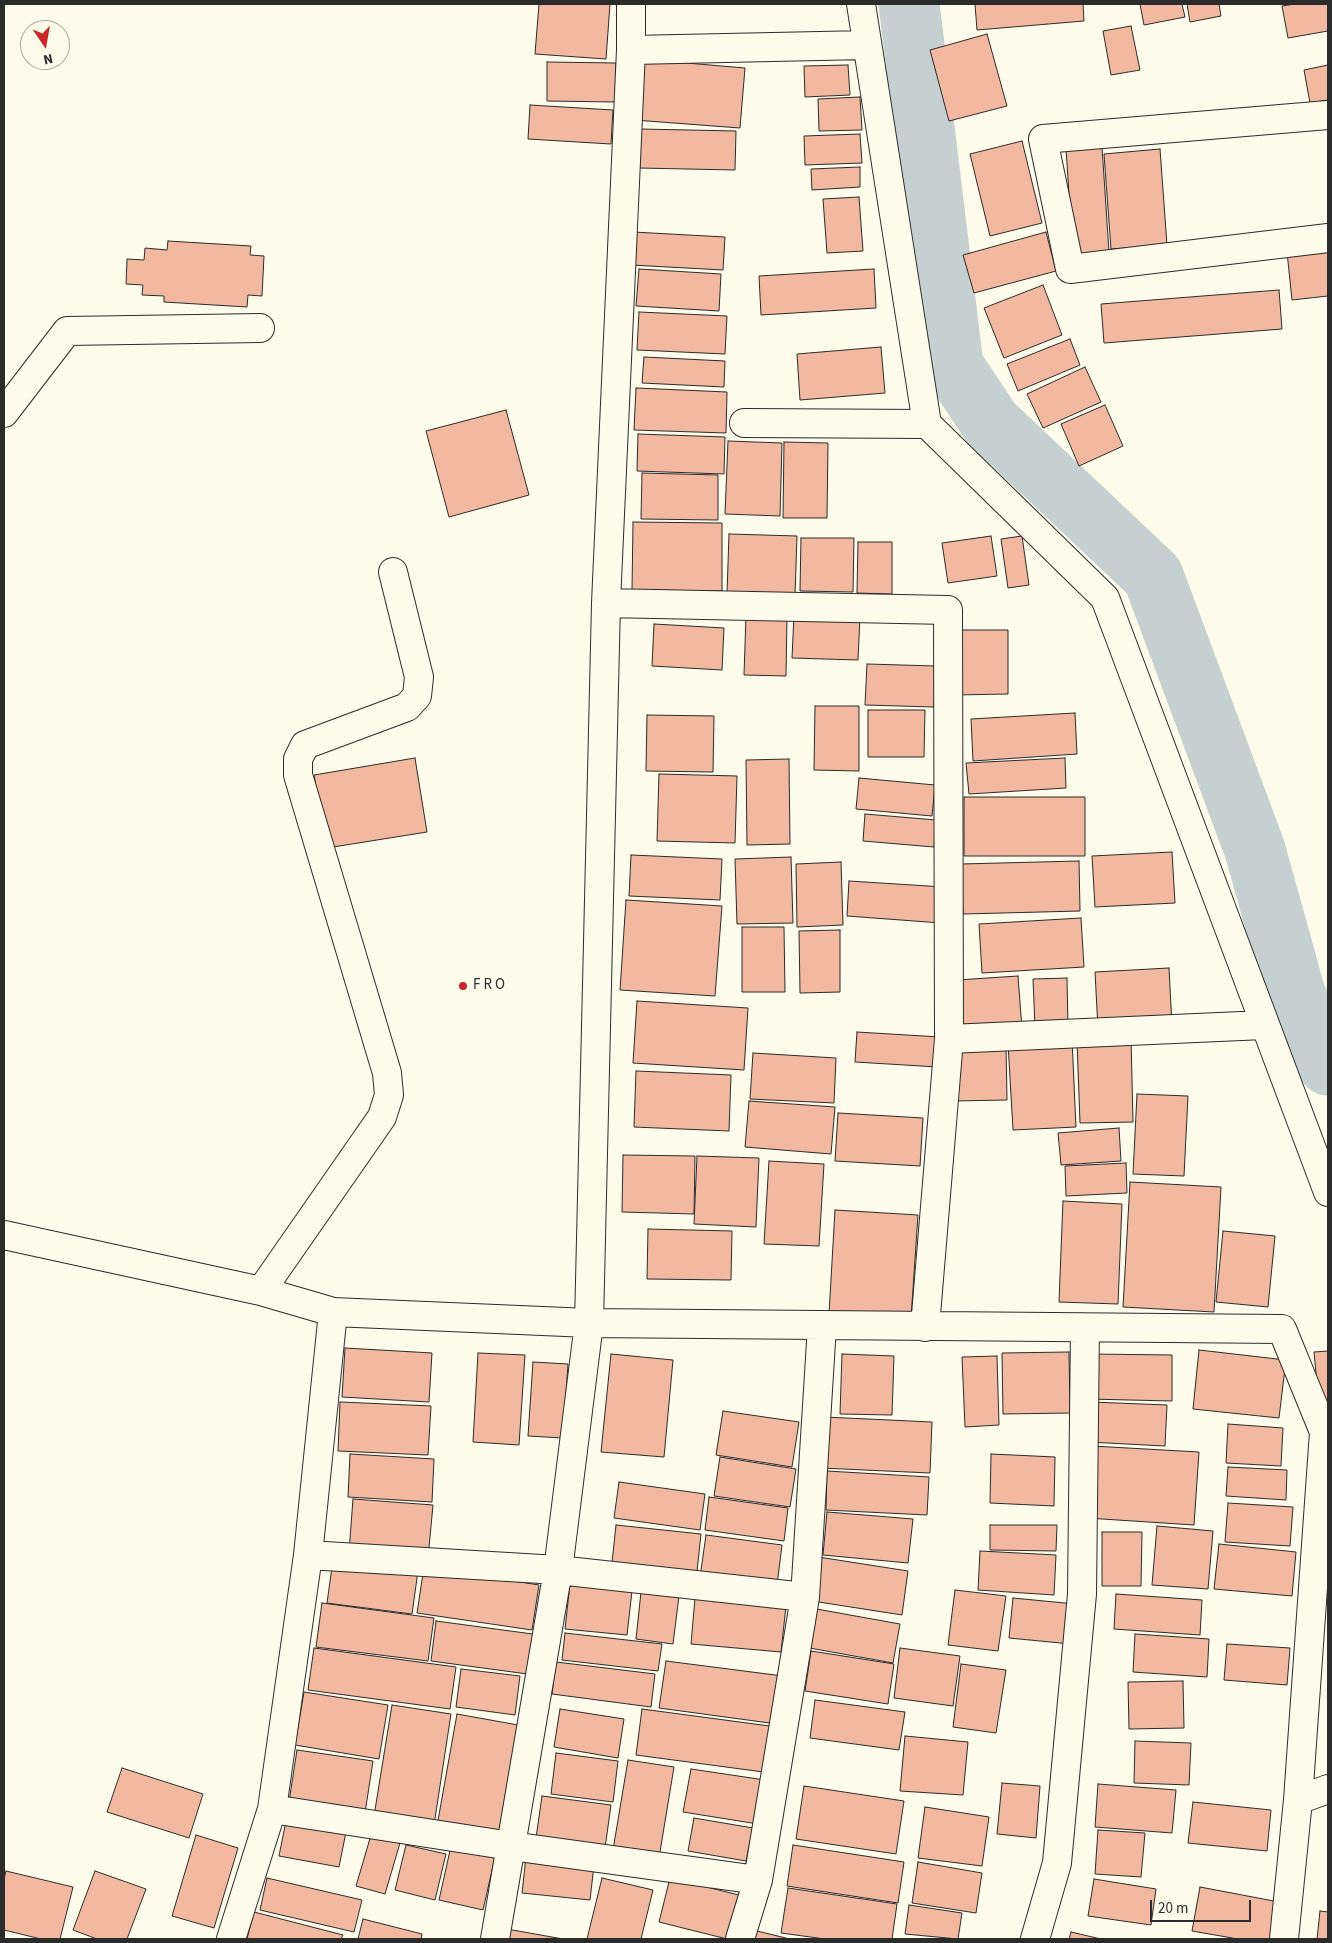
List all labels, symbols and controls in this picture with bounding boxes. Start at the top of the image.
north arrow [20,20,70,70]
text: N [41,48,55,69]
place label: F R O [473,977,505,995]
marker: F R O [457,980,469,992]
scale bar [1152,1890,1253,1922]
text: 20 m [1158,1898,1188,1919]

